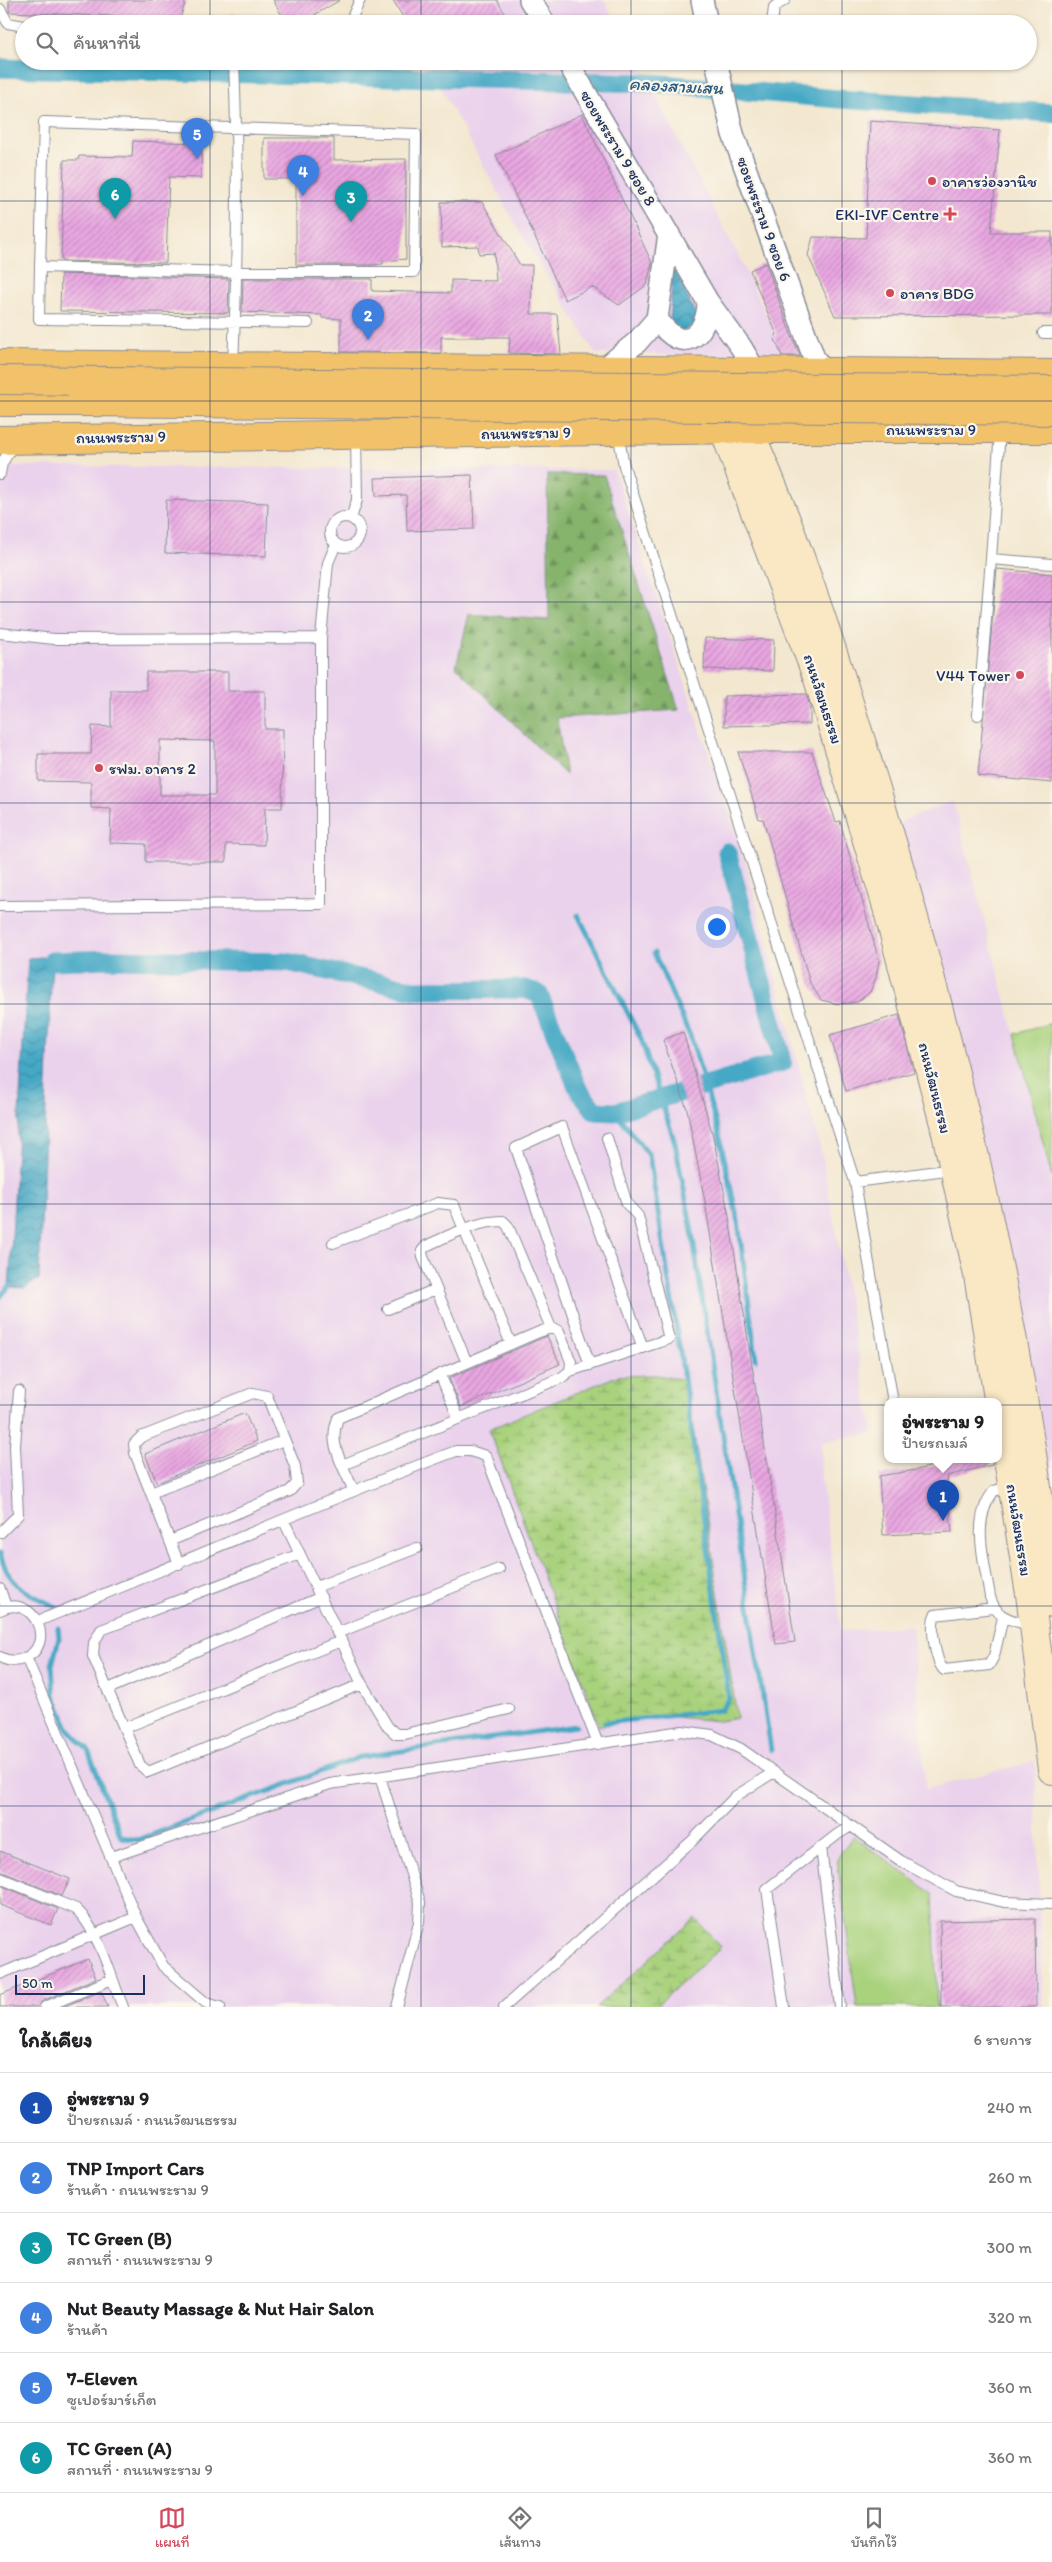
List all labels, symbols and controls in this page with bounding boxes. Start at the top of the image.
search box [15,15,1037,70]
icon: search [33,29,61,57]
text: ค้นหาที่นี่ [73,31,141,54]
water label: คลองสามเสน [628,73,724,99]
street label: ซอยพระราม 9 ซอย 8 [576,87,660,209]
pin: 5 [181,118,213,159]
street label: ซอยพระราม 9 ซอย 6 [733,154,795,284]
pin: 4 [287,155,319,196]
place label: อาคารว่องวานิช [942,172,1037,191]
marker: อาคารว่องวานิช [926,175,938,187]
pin: 6 [99,178,131,219]
pin: 3 [335,181,367,222]
place label: EKI-IVF Centre [835,205,939,224]
marker: EKI-IVF Centre [943,207,957,221]
place label: อาคาร BDG [900,284,974,303]
marker: อาคาร BDG [884,287,896,299]
pin: 2 [352,299,384,340]
street label: ถนนพระราม 9 [886,420,976,439]
street label: ถนนพระราม 9 [481,423,571,443]
street label: ถนนพระราม 9 [76,427,166,447]
street label: ถนนวัฒนธรรม [800,652,846,746]
place label: V44 Tower [936,666,1010,685]
marker: V44 Tower [1014,669,1026,681]
place label: รฟม. อาคาร 2 [109,759,197,778]
marker: รฟม. อาคาร 2 [93,762,105,774]
your location [704,914,730,940]
street label: ถนนวัฒนธรรม [914,1040,956,1136]
popup [884,1398,1002,1463]
text: อู่พระราม 9 [902,1410,984,1433]
text: ป้ายรถเมล์ [902,1433,968,1452]
pin: 1 [927,1480,959,1521]
street label: ถนนวัฒนธรรม [1002,1482,1036,1578]
scale bar [15,1972,145,1995]
text: 50 m [22,1975,53,1992]
text: ใกล้เคียง [20,2027,92,2052]
text: 6 รายการ [974,2030,1032,2049]
text: อู่พระราม 9 [67,2087,149,2110]
text: 1 [32,2098,40,2117]
text: 240 m [987,2098,1032,2117]
text: ป้ายรถเมล์ · ถนนวัฒนธรรม [67,2110,237,2129]
text: TNP Import Cars [67,2157,204,2180]
text: 2 [32,2168,40,2187]
text: 260 m [988,2168,1032,2187]
text: ร้านค้า · ถนนพระราม 9 [67,2180,209,2199]
text: TC Green (B) [67,2227,172,2250]
text: 3 [32,2238,40,2257]
text: 300 m [987,2238,1032,2257]
text: สถานที่ · ถนนพระราม 9 [67,2250,213,2269]
text: Nut Beauty Massage & Nut Hair Salon [67,2297,374,2320]
text: 4 [31,2308,41,2327]
text: 320 m [988,2308,1032,2327]
text: ร้านค้า [67,2320,108,2339]
text: 7-Eleven [67,2367,138,2390]
text: 5 [32,2378,40,2397]
text: 360 m [988,2378,1032,2397]
text: ซูเปอร์มาร์เก็ต [67,2390,157,2409]
text: TC Green (A) [67,2437,172,2460]
text: 6 [32,2448,40,2467]
text: 360 m [988,2448,1032,2467]
text: สถานที่ · ถนนพระราม 9 [67,2460,213,2479]
tab: แผนที่ [155,2504,189,2551]
tab: เส้นทาง [499,2504,541,2551]
tab: บันทึกไว้ [851,2504,897,2551]

